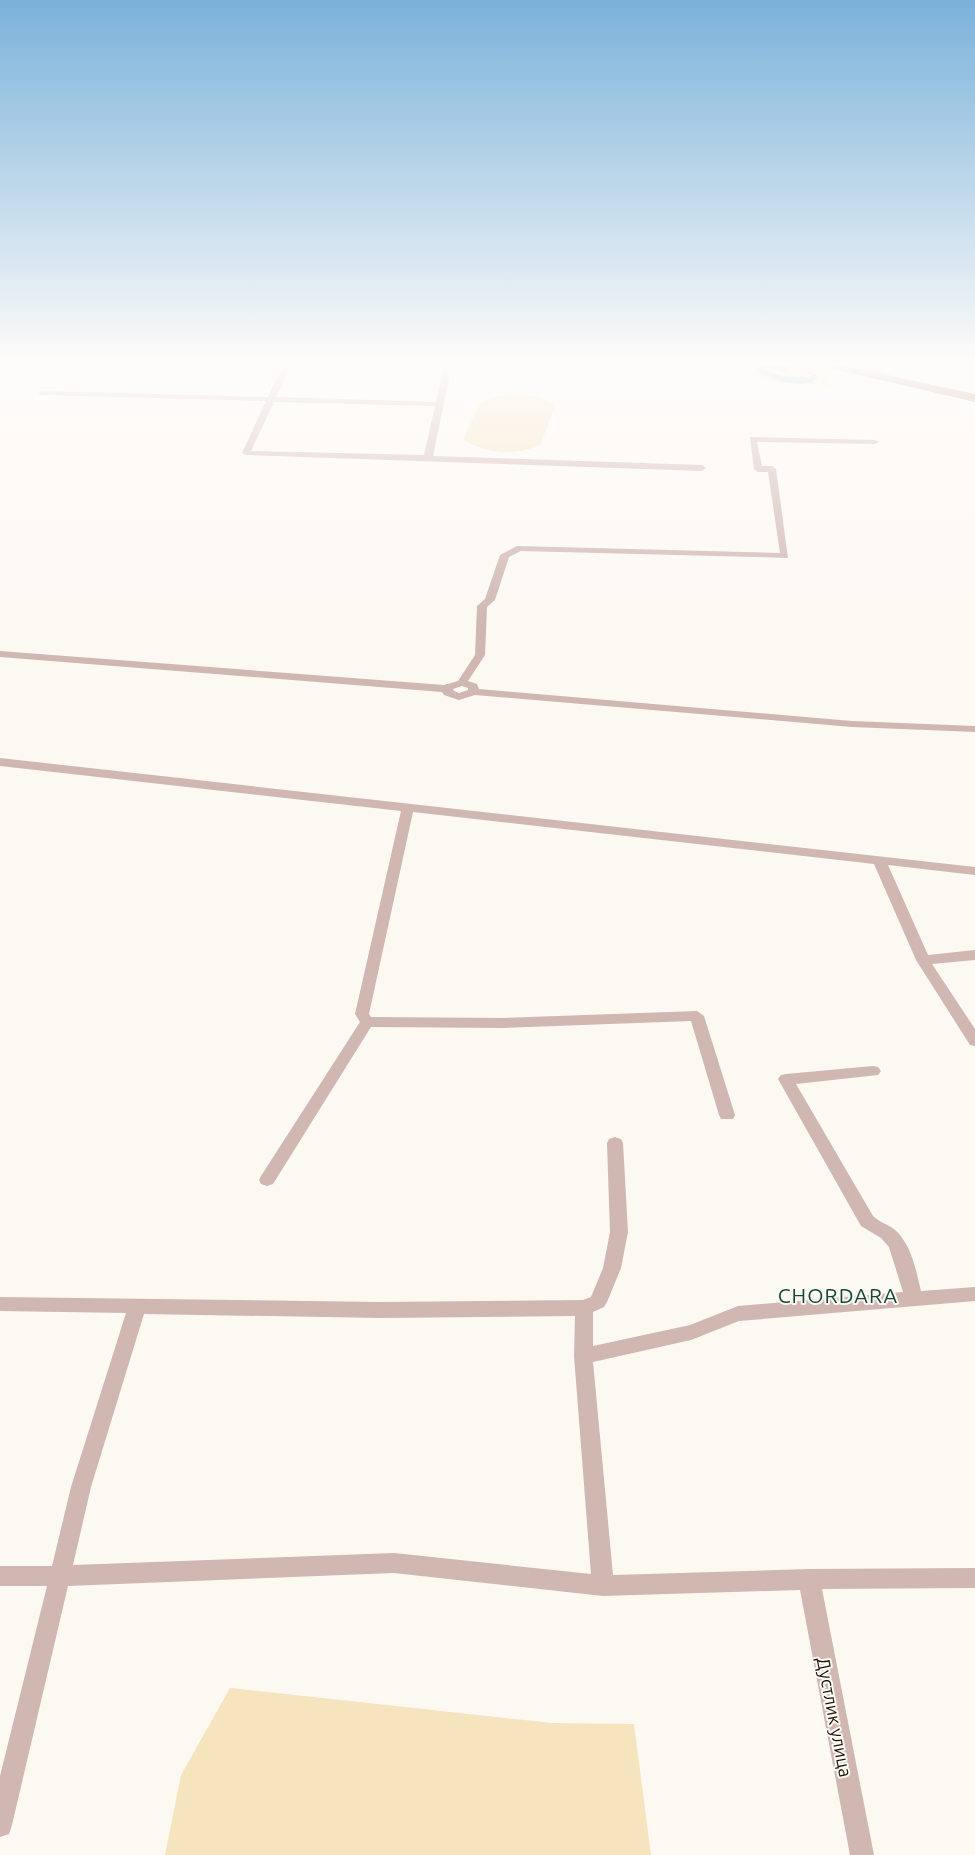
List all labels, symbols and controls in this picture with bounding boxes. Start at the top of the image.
district label: CHORDARA [778,1283,898,1307]
street label: Дустлик улица [814,1655,856,1779]

